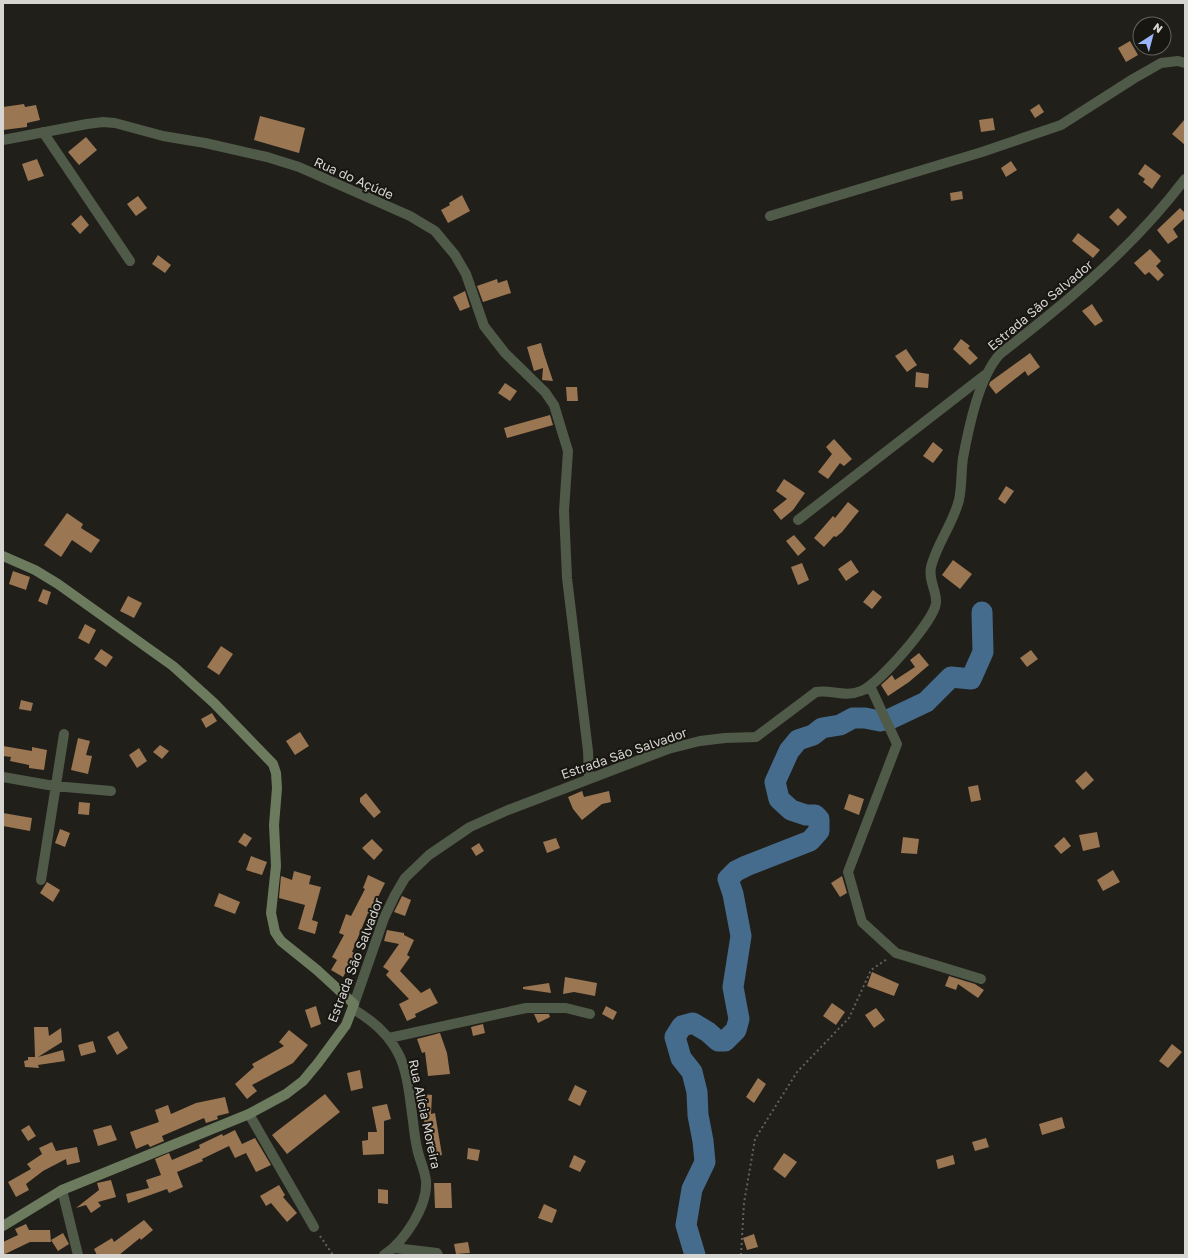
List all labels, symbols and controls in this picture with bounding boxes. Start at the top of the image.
north arrow [1132,16,1172,56]
text: N [1151,20,1165,35]
street label: Rua do Açúde [312,153,396,203]
street label: Estrada São Salvador [984,256,1096,354]
street label: Estrada São Salvador [559,724,689,782]
street label: Estrada São Salvador [324,895,386,1025]
street label: Rua Alícia Moreira [406,1058,444,1170]

